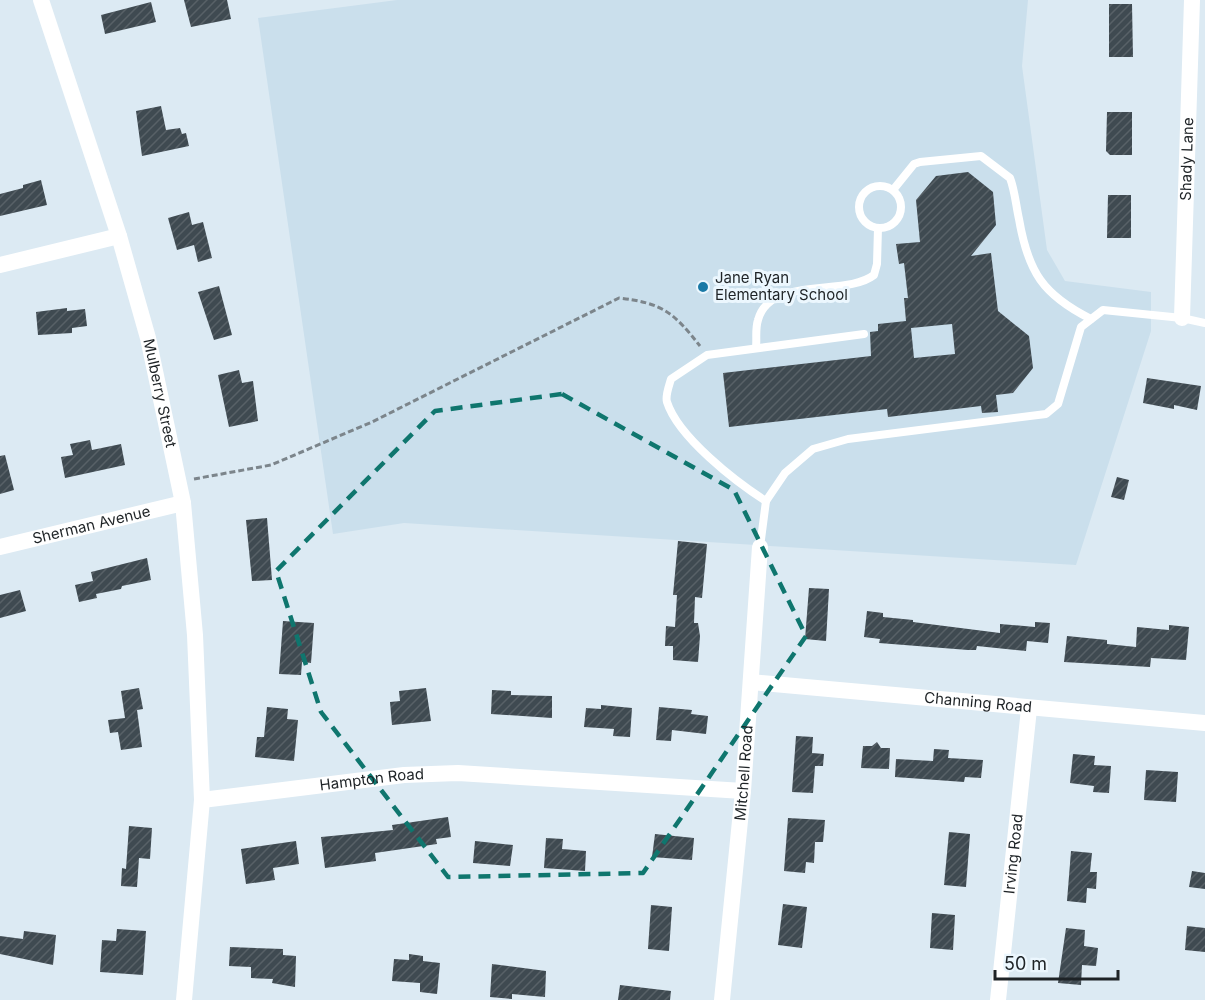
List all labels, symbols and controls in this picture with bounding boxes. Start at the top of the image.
street label: Shady Lane [1176,117,1197,201]
place label: Jane Ryan Elementary School [715,268,848,304]
marker: Jane Ryan Elementary School [696,280,710,294]
street label: Mulberry Street [139,337,181,449]
street label: Sherman Avenue [30,501,152,548]
street label: Channing Road [923,688,1033,716]
street label: Mitchell Road [730,725,757,822]
street label: Hampton Road [318,764,424,794]
street label: Irving Road [999,813,1027,895]
scale bar [995,943,1118,981]
text: 50 m [1004,953,1047,974]

